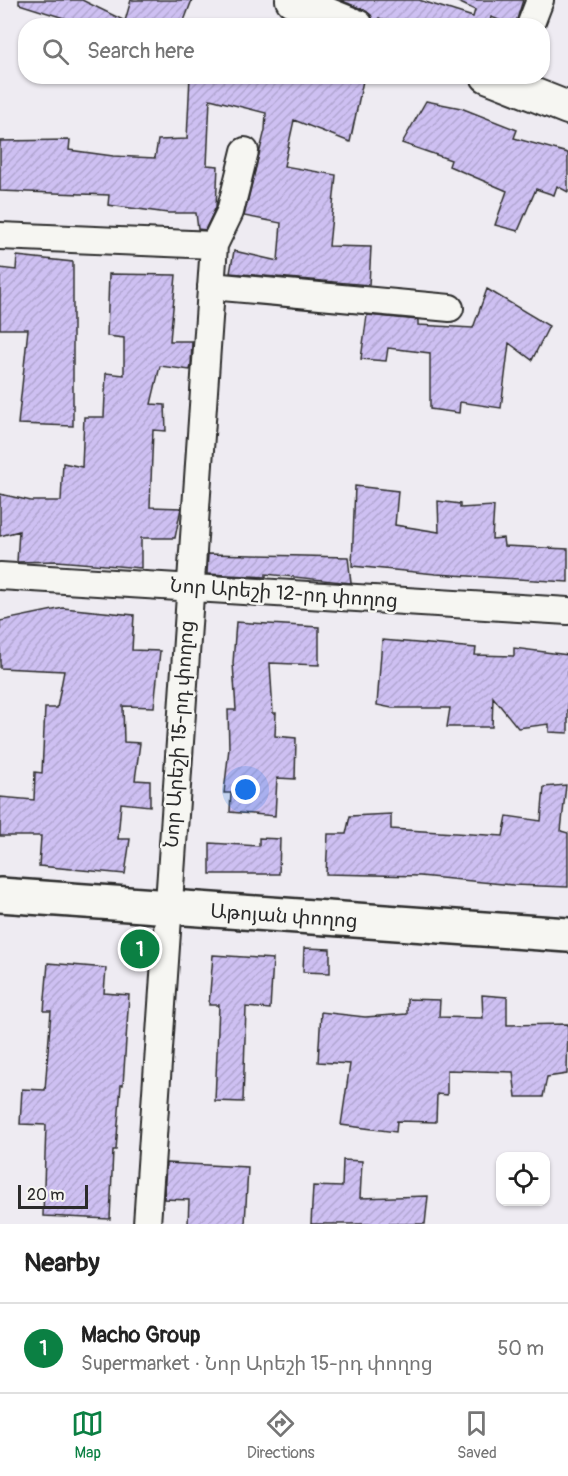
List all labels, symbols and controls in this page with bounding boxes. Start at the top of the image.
search box [18,18,550,84]
icon: search [39,35,72,68]
text: Search here [87,37,194,65]
street label: Նոր Արեշի 12-րդ փողոց [169,573,399,613]
street label: Նոր Արեշի 15-րդ փողոց [159,619,199,849]
your location [231,775,260,804]
street label: Աթոյան փողոց [209,898,359,934]
pin: 1 [120,926,160,972]
map controls [496,1152,550,1206]
button: locate [496,1152,550,1206]
scale bar [18,1182,88,1210]
text: 20 m [27,1185,65,1205]
text: Nearby [24,1247,100,1279]
text: Macho Group [81,1321,200,1349]
text: 1 [40,1336,47,1361]
text: 50 m [497,1336,544,1361]
text: Supermarket · Նոր Արեշի 15-րդ փողոց [81,1351,433,1376]
tab: Map [71,1407,104,1463]
tab: Directions [247,1407,315,1463]
tab: Saved [457,1407,497,1463]

